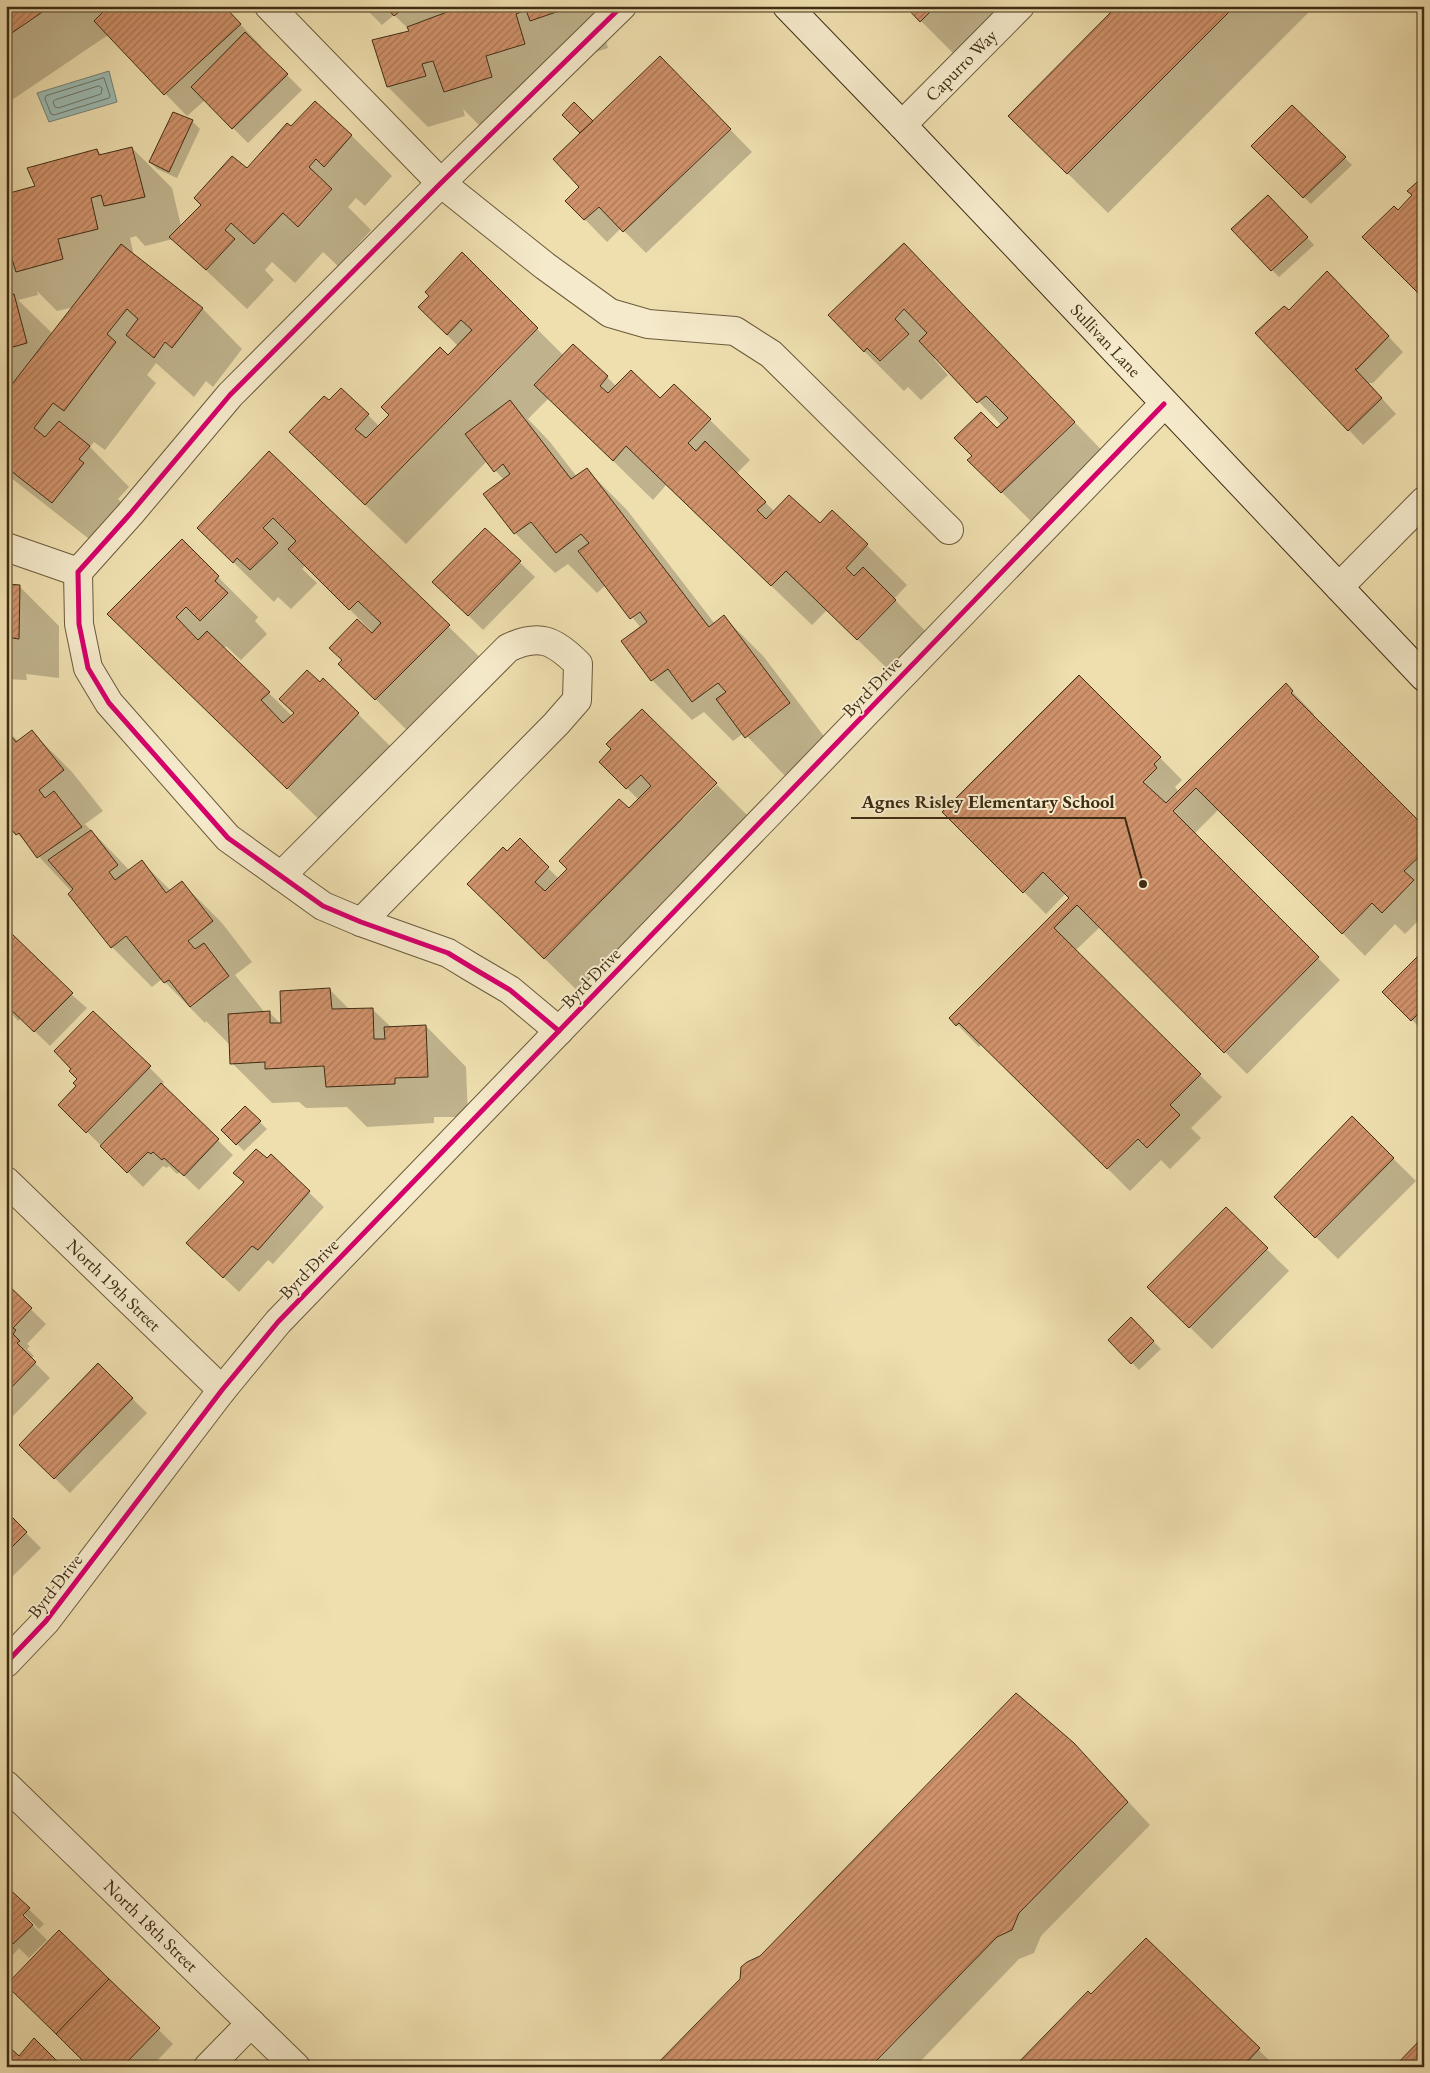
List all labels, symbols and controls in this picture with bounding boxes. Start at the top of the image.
street label: Capurro Way [920,24,1002,106]
street label: Sullivan Lane [1066,298,1146,382]
street label: Byrd Drive [837,651,906,722]
callout: Agnes Risley Elementary School [851,784,1125,818]
text: Agnes Risley Elementary School [860,789,1115,814]
street label: Byrd Drive [556,942,625,1013]
street label: Byrd Drive [274,1233,343,1304]
street label: North 19th Street [62,1234,167,1336]
street label: Byrd Drive [22,1549,87,1623]
street label: North 18th Street [99,1874,204,1977]

